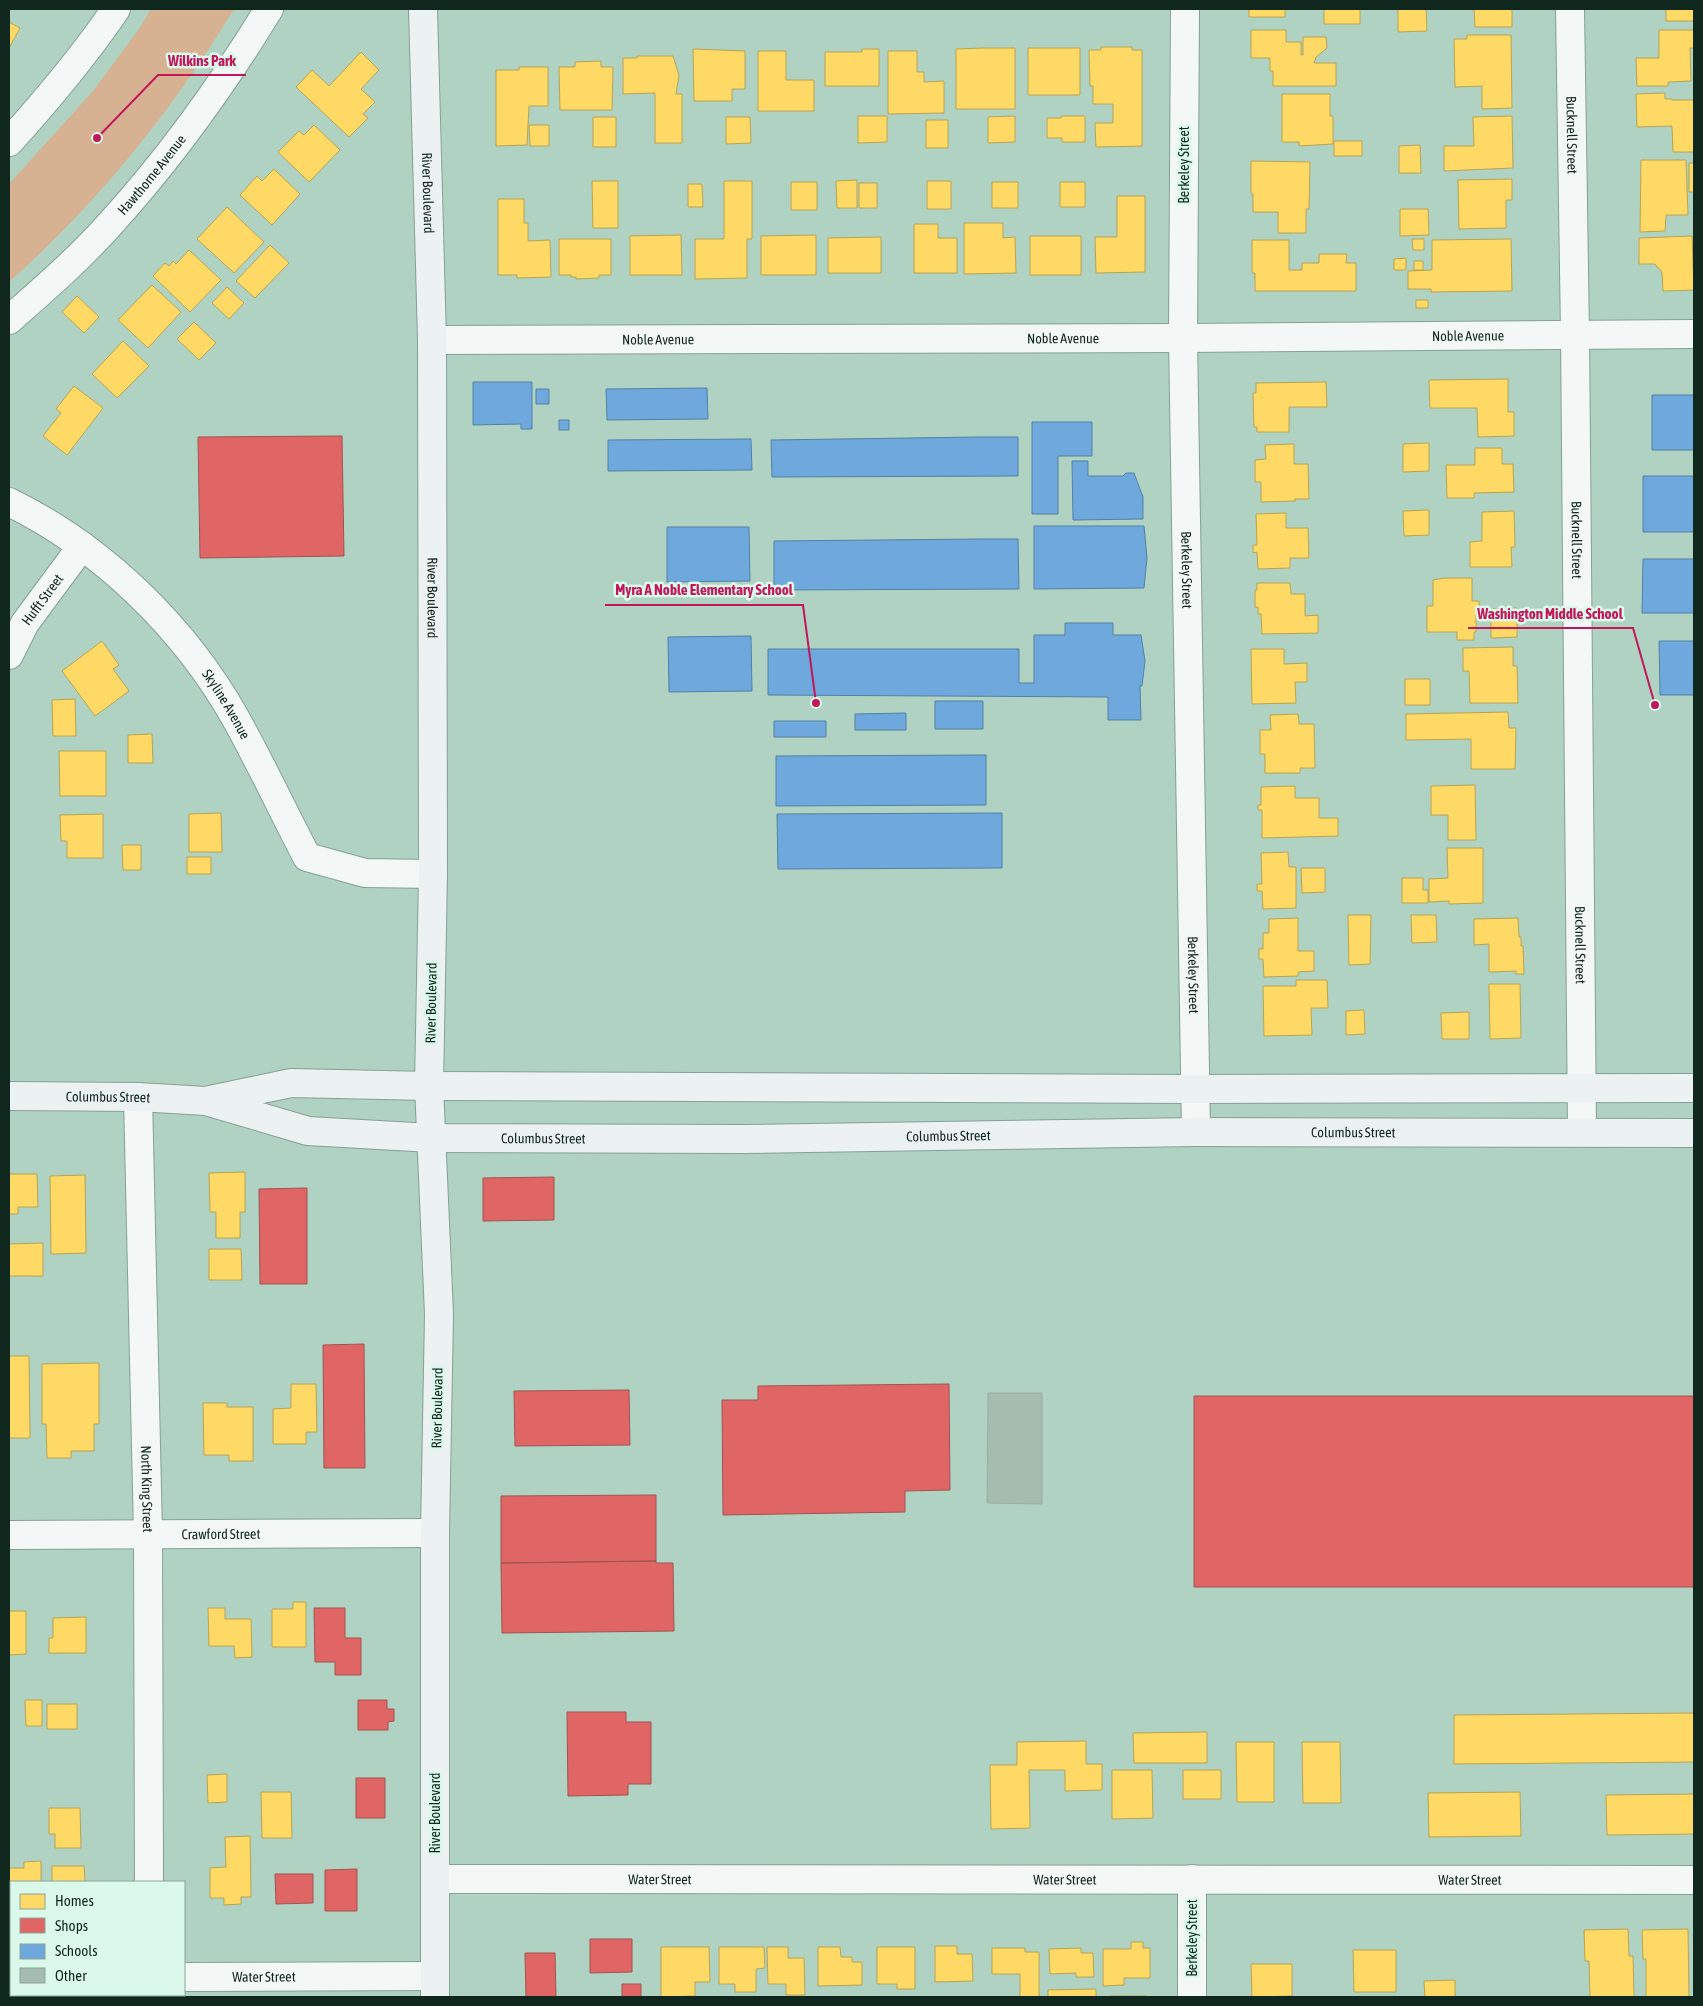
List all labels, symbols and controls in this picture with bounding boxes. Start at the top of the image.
callout: Wilkins Park [158,45,246,75]
text: Wilkins Park [167,52,236,69]
street label: Bucknell Street [1563,96,1581,174]
street label: Berkeley Street [1176,126,1192,204]
street label: Hawthorne Avenue [114,132,189,218]
street label: River Boulevard [419,152,437,234]
street label: Noble Avenue [1432,327,1504,344]
street label: Noble Avenue [1027,330,1099,346]
street label: Noble Avenue [622,331,694,347]
street label: Bucknell Street [1568,501,1585,579]
street label: Berkeley Street [1178,531,1195,609]
street label: River Boulevard [424,557,441,638]
street label: Hufft Street [18,571,66,628]
callout: Myra A Noble Elementary School [605,575,803,605]
text: Myra A Noble Elementary School [615,581,794,598]
callout: Washington Middle School [1468,598,1633,628]
text: Washington Middle School [1476,605,1624,622]
street label: Skyline Avenue [199,666,253,742]
street label: Bucknell Street [1572,906,1589,984]
street label: Berkeley Street [1185,936,1202,1014]
street label: River Boulevard [422,962,440,1044]
street label: Columbus Street [66,1088,151,1106]
street label: Columbus Street [1311,1124,1396,1140]
street label: Columbus Street [906,1127,991,1144]
street label: Columbus Street [501,1130,586,1146]
street label: River Boulevard [428,1367,446,1449]
street label: North King Street [138,1445,156,1533]
street label: Crawford Street [181,1526,261,1542]
street label: River Boulevard [427,1773,443,1853]
street label: Water Street [628,1871,692,1887]
street label: Water Street [1033,1871,1097,1888]
street label: Water Street [1438,1872,1502,1888]
legend [10,1881,185,1996]
text: Homes [55,1892,94,1909]
street label: Berkeley Street [1184,1899,1200,1977]
text: Shops [55,1917,88,1934]
text: Schools [55,1942,98,1959]
text: Other [55,1967,87,1984]
street label: Water Street [232,1969,296,1985]

